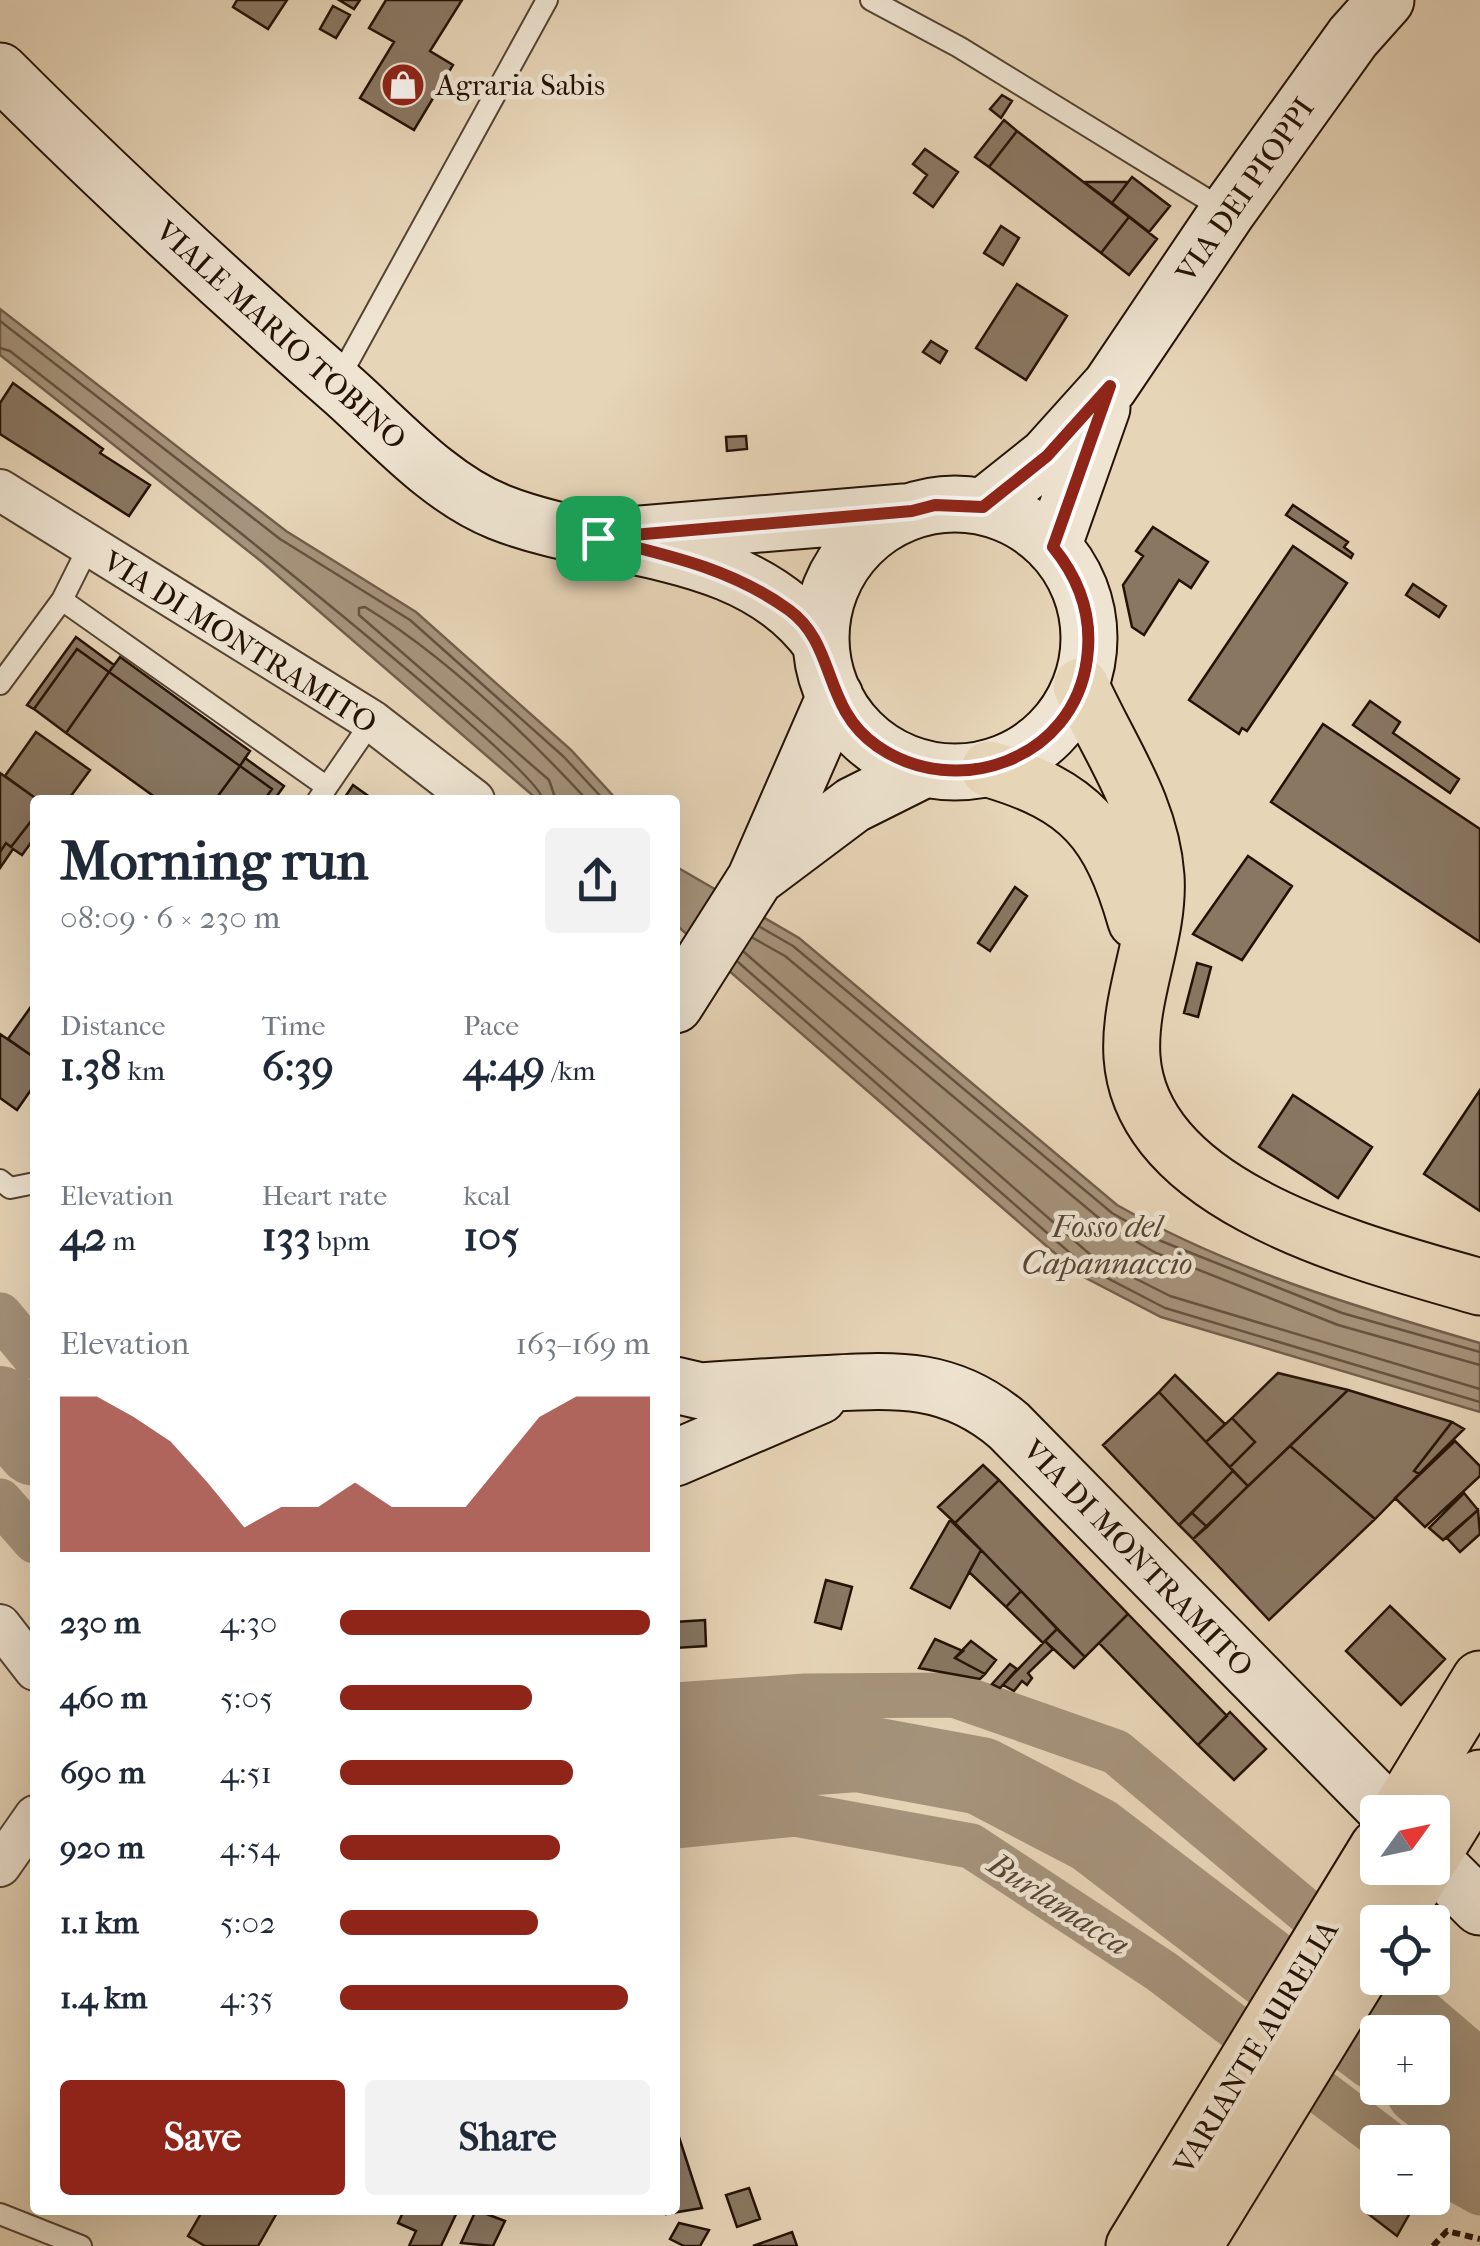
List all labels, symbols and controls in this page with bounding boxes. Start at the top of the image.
shop icon: Agraria Sabis [380,62,426,108]
place label: Agraria Sabis [435,68,605,103]
street label: VIA DEI PIOPPI [1168,92,1322,290]
street label: VIALE MARIO TOBINO [148,213,413,457]
pin [556,496,641,581]
icon: arrive [571,511,626,566]
street label: VIA DI MONTRAMITO [96,543,383,741]
button: share [545,828,650,933]
text: Morning run [60,829,368,893]
text: 08:09 · 6 × 230 m [60,899,280,936]
text: Distance [60,1009,165,1042]
text: Time [262,1009,325,1042]
text: Pace [463,1009,519,1042]
text: 1.38 [60,1042,121,1091]
text: 6:39 [262,1042,334,1091]
text: 4:49 [463,1042,545,1091]
text: km [121,1054,165,1087]
text: /km [545,1054,596,1087]
text: Elevation [60,1179,173,1212]
text: Heart rate [262,1179,387,1212]
text: kcal [463,1179,510,1212]
water label: Fosso del Capannaccio [1021,1208,1193,1282]
text: 42 [60,1212,106,1261]
text: 133 [262,1212,311,1261]
text: 105 [463,1212,519,1261]
text: m [106,1224,136,1257]
text: bpm [311,1224,370,1257]
text: Elevation [60,1325,189,1362]
text: 163–169 m [515,1325,650,1362]
street label: VIA DI MONTRAMITO [1015,1432,1260,1684]
text: 230 m [60,1604,141,1641]
text: 4:30 [220,1604,277,1641]
text: 460 m [60,1679,147,1716]
text: 5:05 [220,1679,273,1716]
text: 690 m [60,1754,145,1791]
text: 4:51 [220,1754,272,1791]
north arrow [1360,1795,1450,1885]
map controls [1360,1795,1450,2215]
text: 920 m [60,1829,144,1866]
text: 4:54 [220,1829,279,1866]
water label: Burlamacca [980,1844,1136,1964]
text: 1.1 km [60,1904,139,1941]
text: 5:02 [220,1904,276,1941]
button: locate [1360,1905,1450,1995]
street label: VARIANTE AURELIA [1166,1914,1346,2181]
text: 1.4 km [60,1979,147,2016]
text: 4:35 [220,1979,274,2016]
button: + [1360,2015,1450,2105]
button: Save [60,2080,345,2195]
button: Share [365,2080,650,2195]
button: − [1360,2125,1450,2215]

